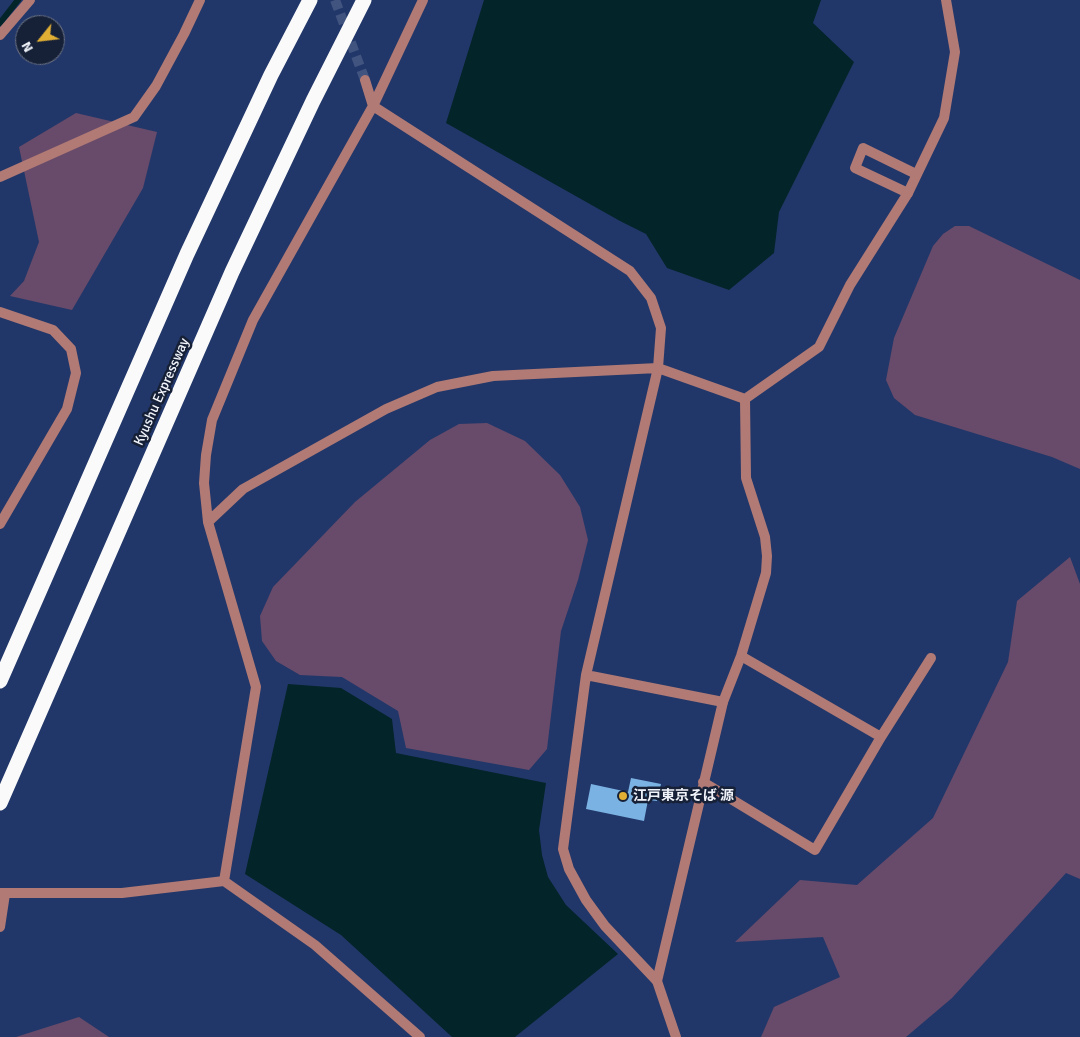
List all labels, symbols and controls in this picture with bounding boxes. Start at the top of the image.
north arrow [15,15,65,65]
text: N [18,39,37,55]
street label: Kyushu Expressway [131,336,193,448]
place label: 江戸東京そば 源 [633,788,734,804]
marker: 江戸東京そば 源 [617,790,629,802]

